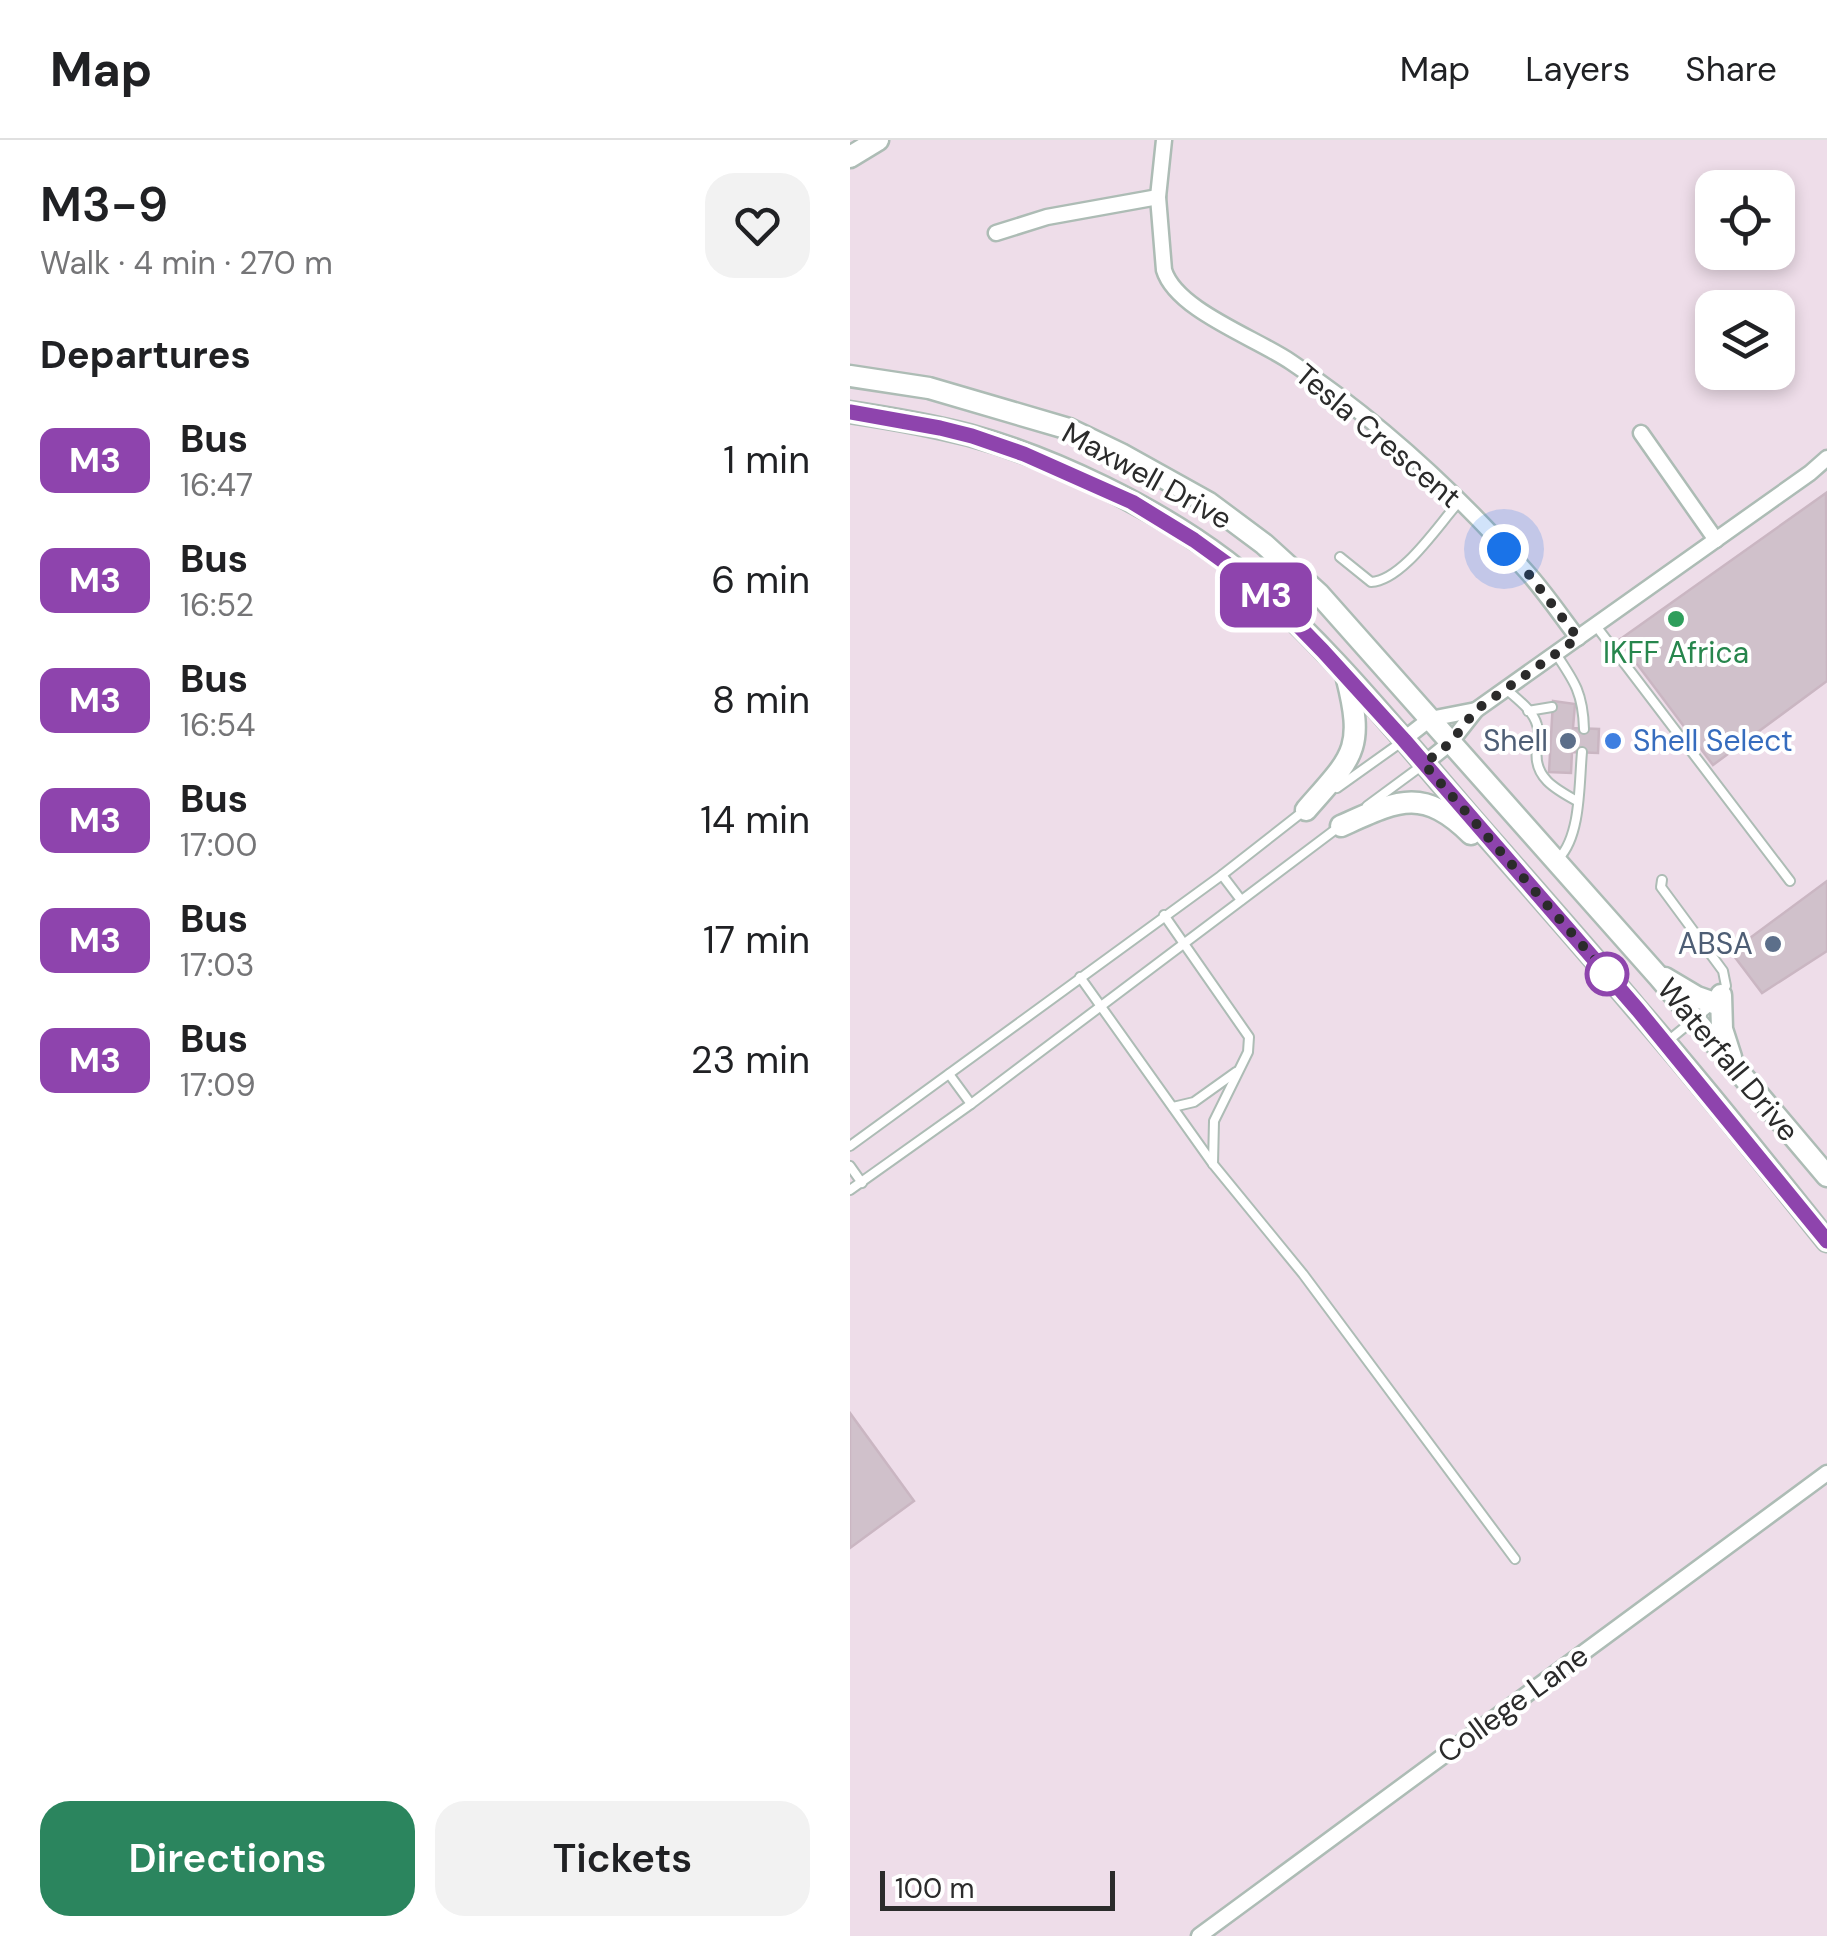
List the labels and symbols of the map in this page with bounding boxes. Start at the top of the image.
street label: Tesla Crescent [1287,355,1469,516]
street label: Maxwell Drive [1055,413,1239,538]
your location [1479,524,1529,574]
line badge: M3 [1221,562,1311,628]
marker: IKFF Africa [1665,608,1687,630]
place label: IKFF Africa [1603,633,1749,672]
place label: Shell [1483,721,1548,760]
place label: Shell Select [1633,721,1793,760]
marker: Shell [1557,730,1579,752]
marker: Shell Select [1602,730,1624,752]
place label: ABSA [1678,924,1753,963]
marker: ABSA [1762,933,1784,955]
unlabelled marker [1586,953,1628,995]
street label: Waterfall Drive [1649,970,1808,1149]
street label: College Lane [1430,1636,1596,1771]
scale bar [880,1866,1115,1910]

